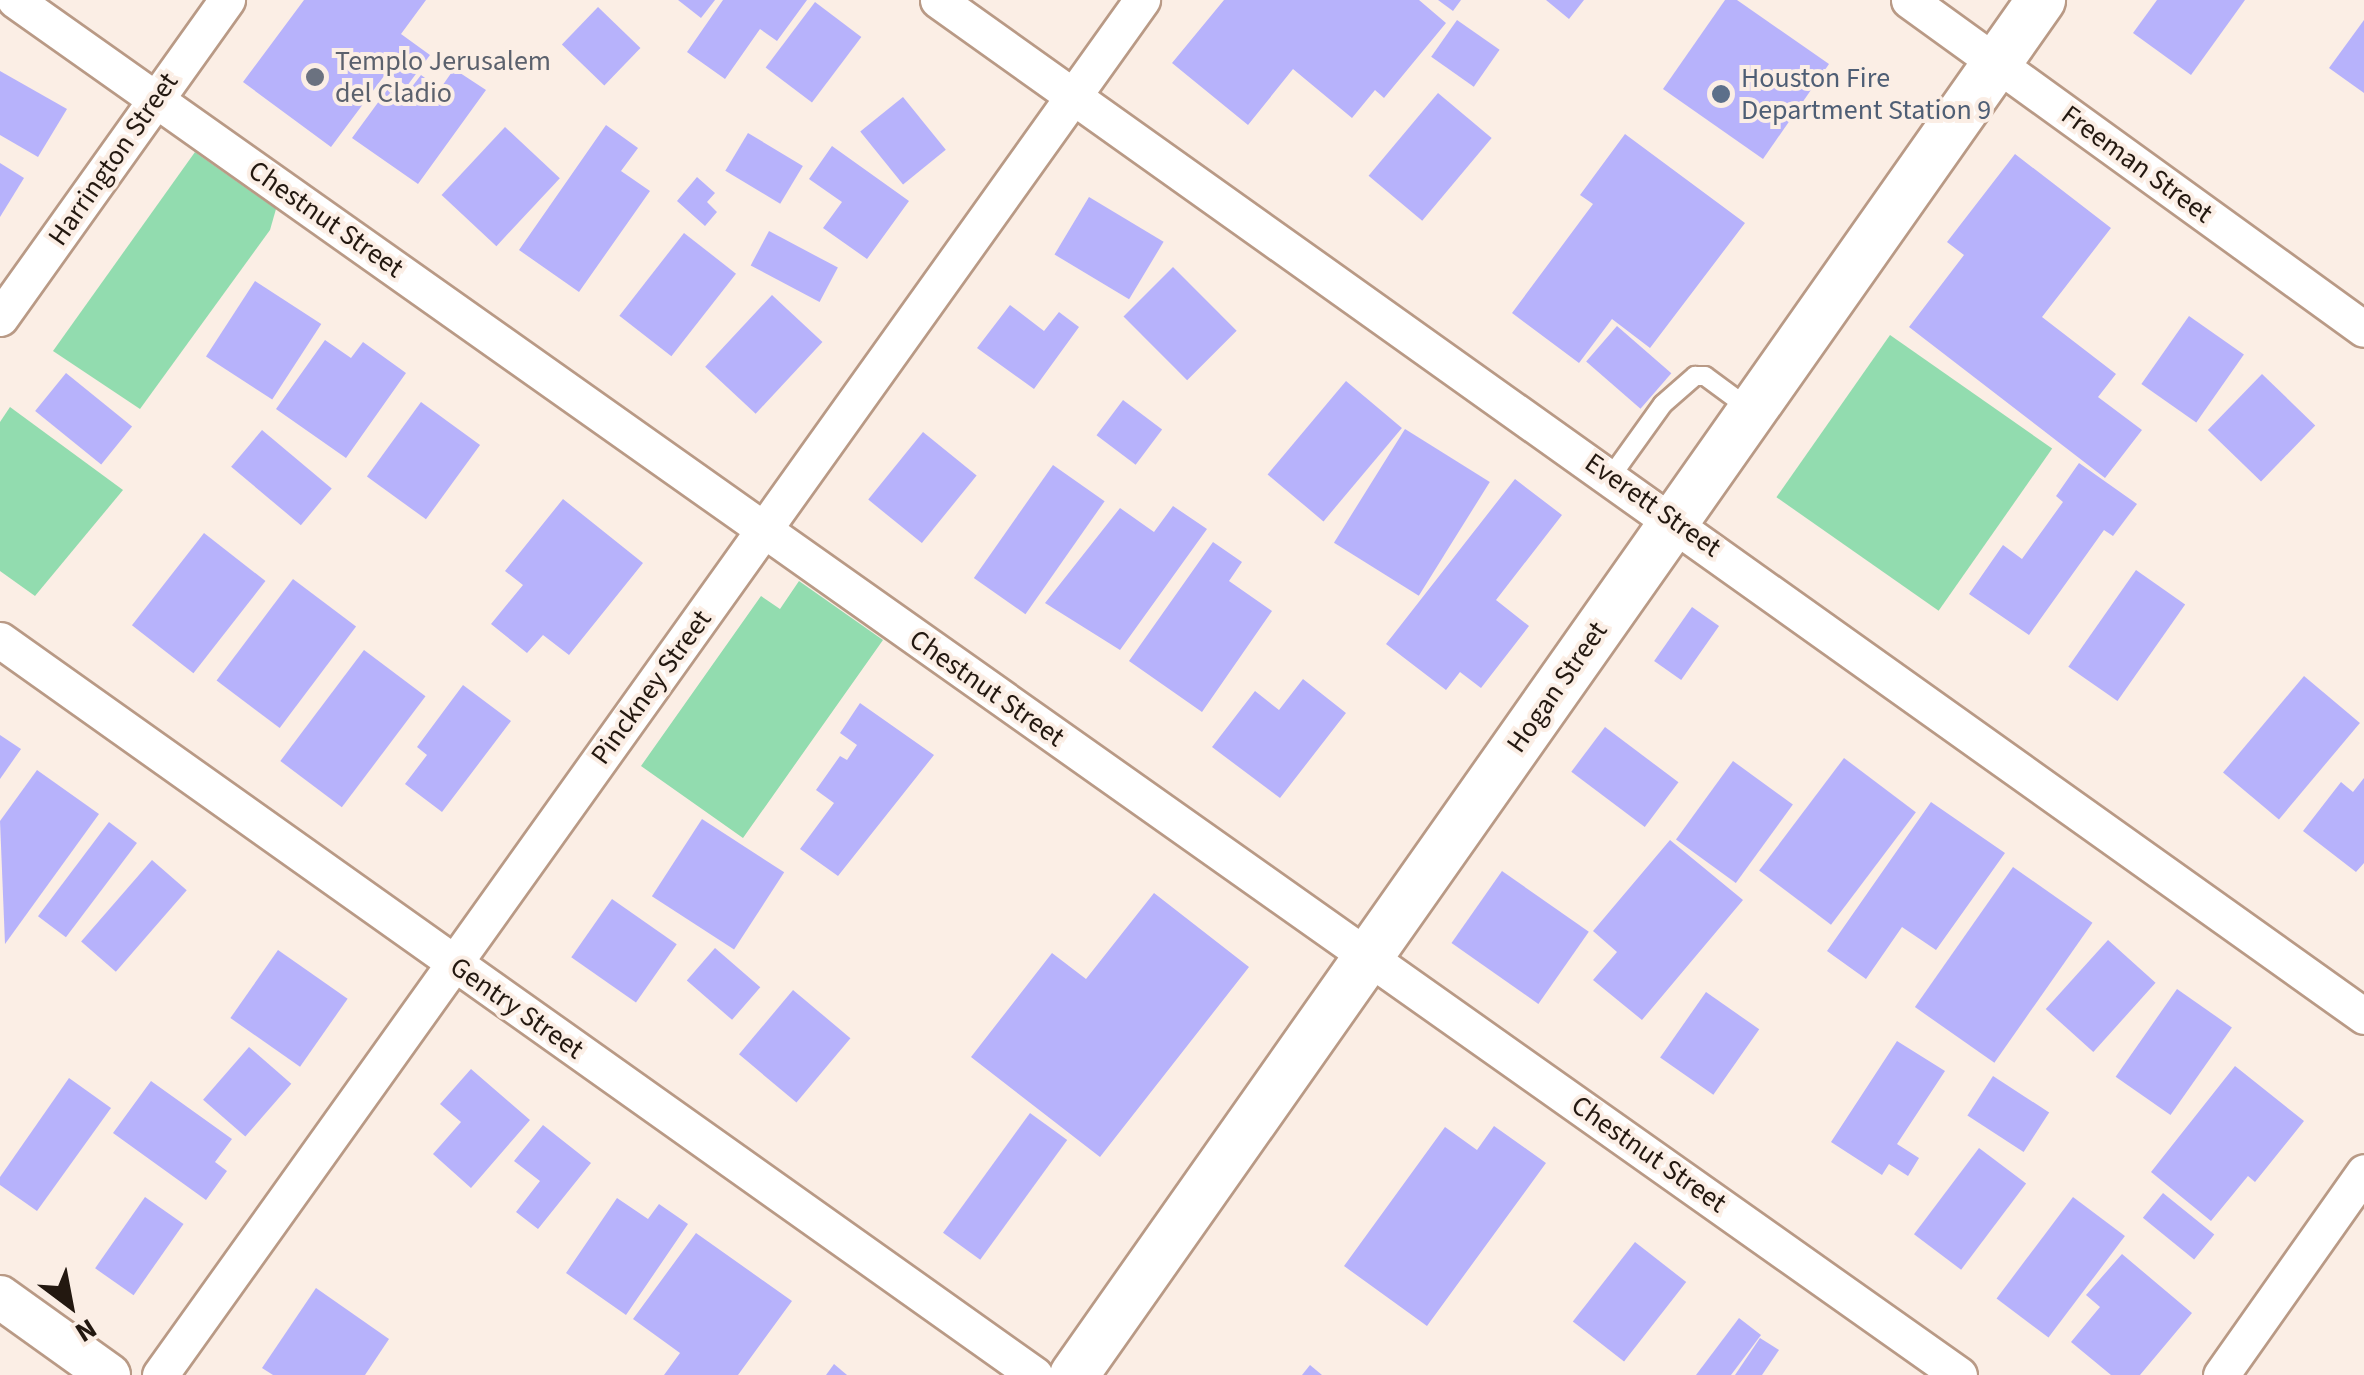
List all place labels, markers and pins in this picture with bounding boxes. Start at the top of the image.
place label: Templo Jerusalem del Cladio [335,44,551,110]
place label: Houston Fire Department Station 9 [1741,61,1991,127]
marker: Templo Jerusalem del Cladio [304,66,326,88]
marker: Houston Fire Department Station 9 [1710,83,1732,105]

